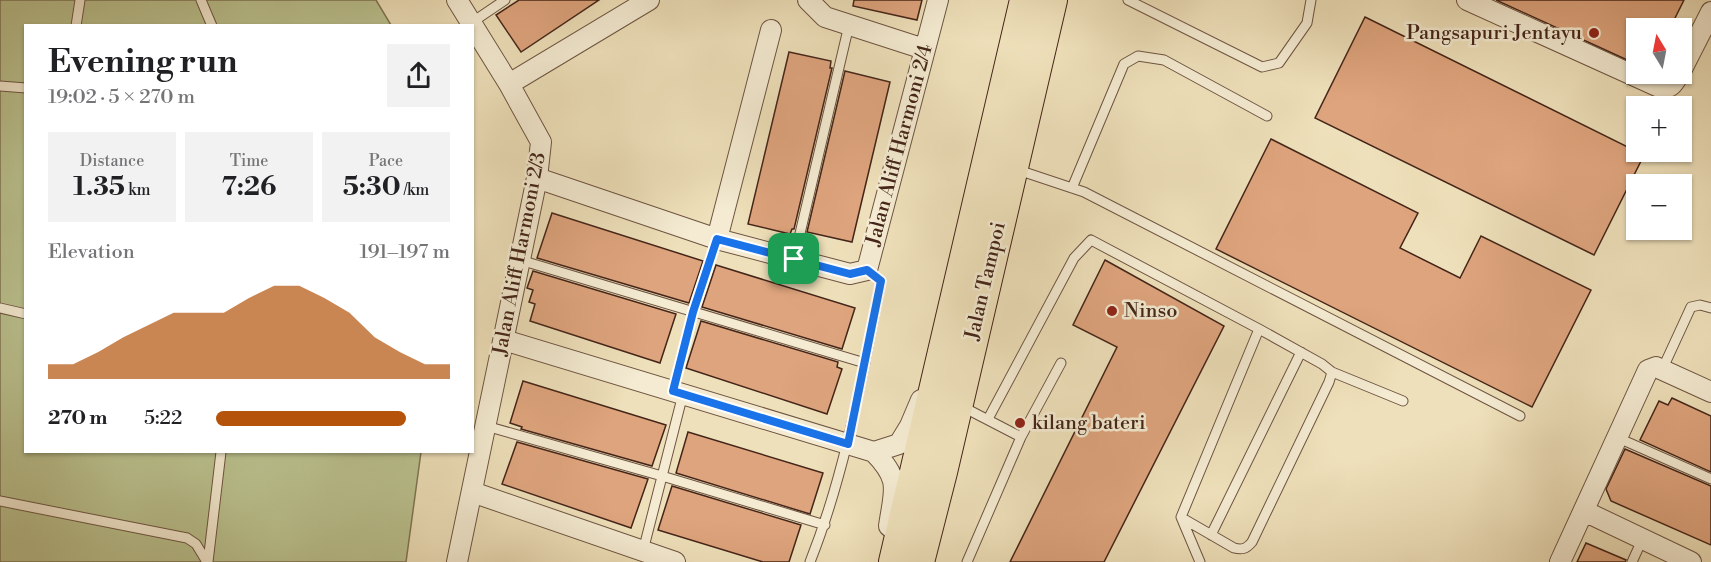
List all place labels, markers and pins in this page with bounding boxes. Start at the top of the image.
place label: Pangsapuri Jentayu [1406,21,1583,46]
marker: Pangsapuri Jentayu [1587,26,1601,40]
pin [768,233,819,284]
place label: Ninso [1124,299,1177,324]
marker: Ninso [1105,304,1119,318]
place label: kilang bateri [1032,411,1146,436]
marker: kilang bateri [1013,416,1027,430]

